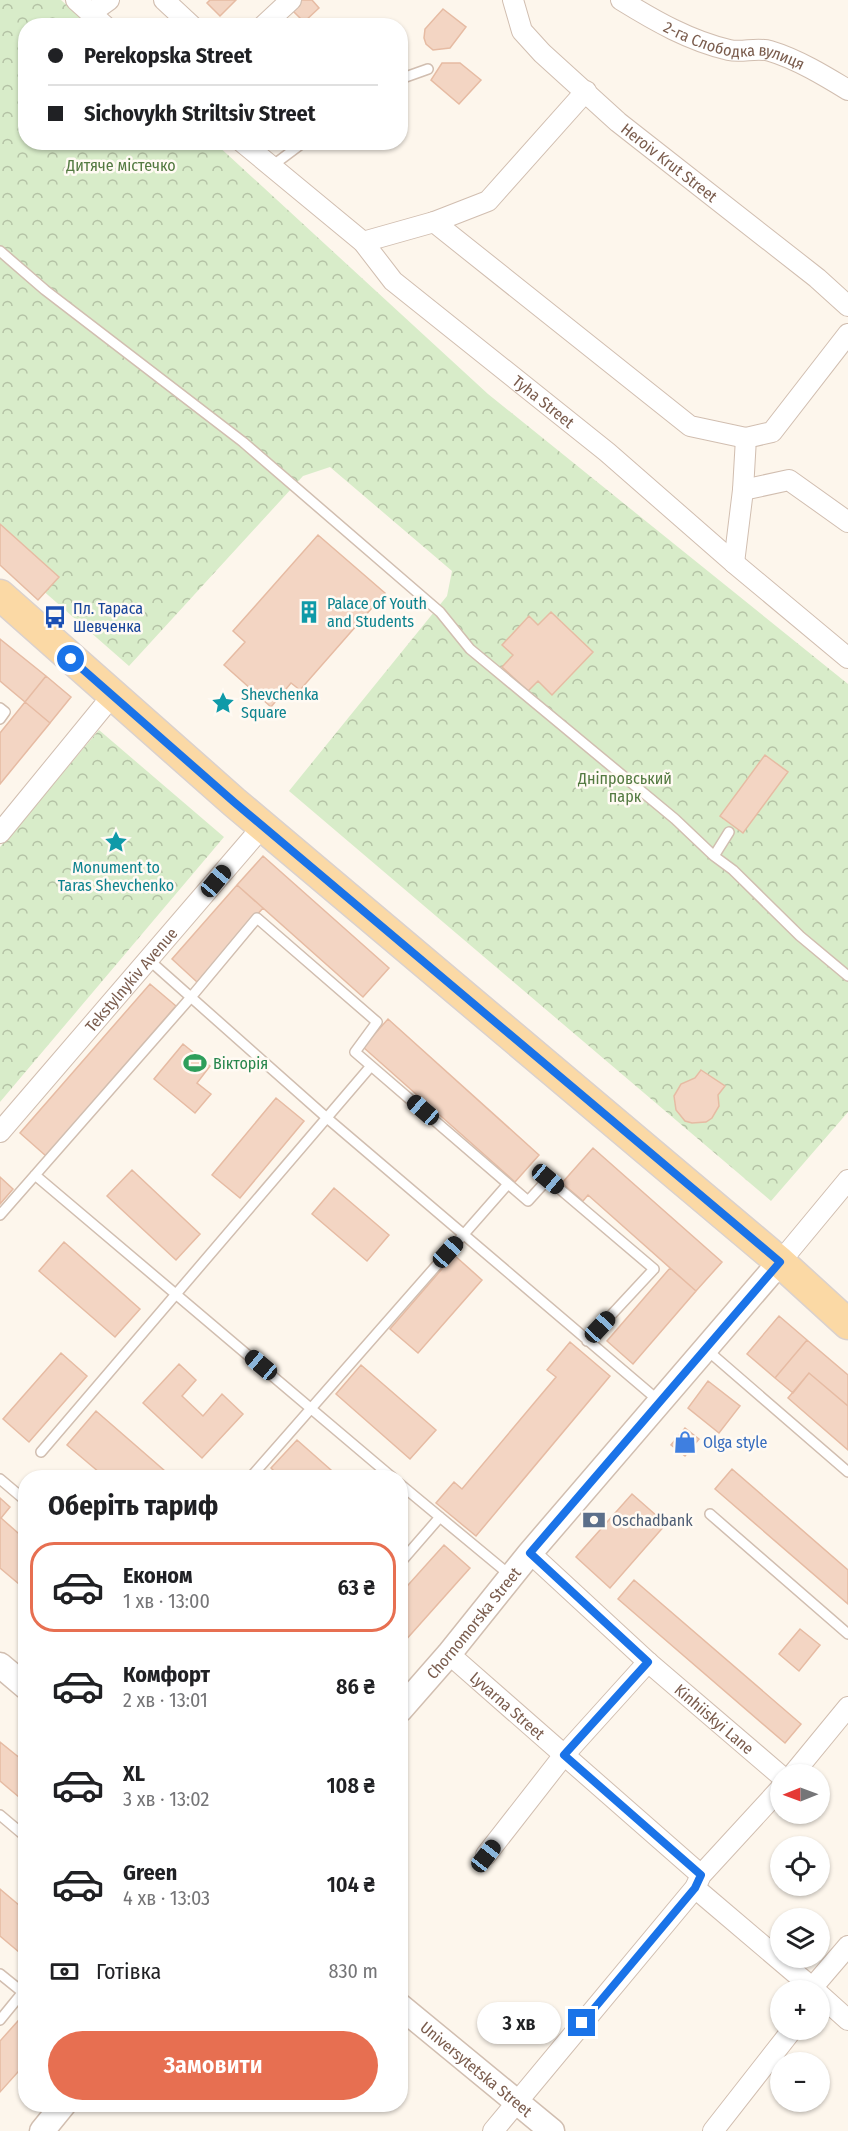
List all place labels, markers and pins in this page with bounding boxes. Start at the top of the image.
place label: Palace of Youth and Students [327,594,427,631]
place label: Пл. Тараса Шевченка [73,599,143,636]
building icon: Palace of Youth and Students [296,599,322,625]
bus stop icon: Пл. Тараса Шевченка [42,604,68,630]
place label: Shevchenka Square [241,685,319,722]
place icon: Shevchenka Square [210,690,236,716]
place icon: Monument to Taras Shevchenko [103,829,129,855]
place label: Monument to Taras Shevchenko [58,858,174,895]
sports icon: Вікторія [182,1050,208,1076]
place label: Вікторія [213,1054,268,1073]
shop icon: Olga style [672,1429,698,1455]
place label: Olga style [703,1433,767,1452]
bank icon: Oschadbank [581,1507,607,1533]
place label: Oschadbank [612,1511,693,1530]

